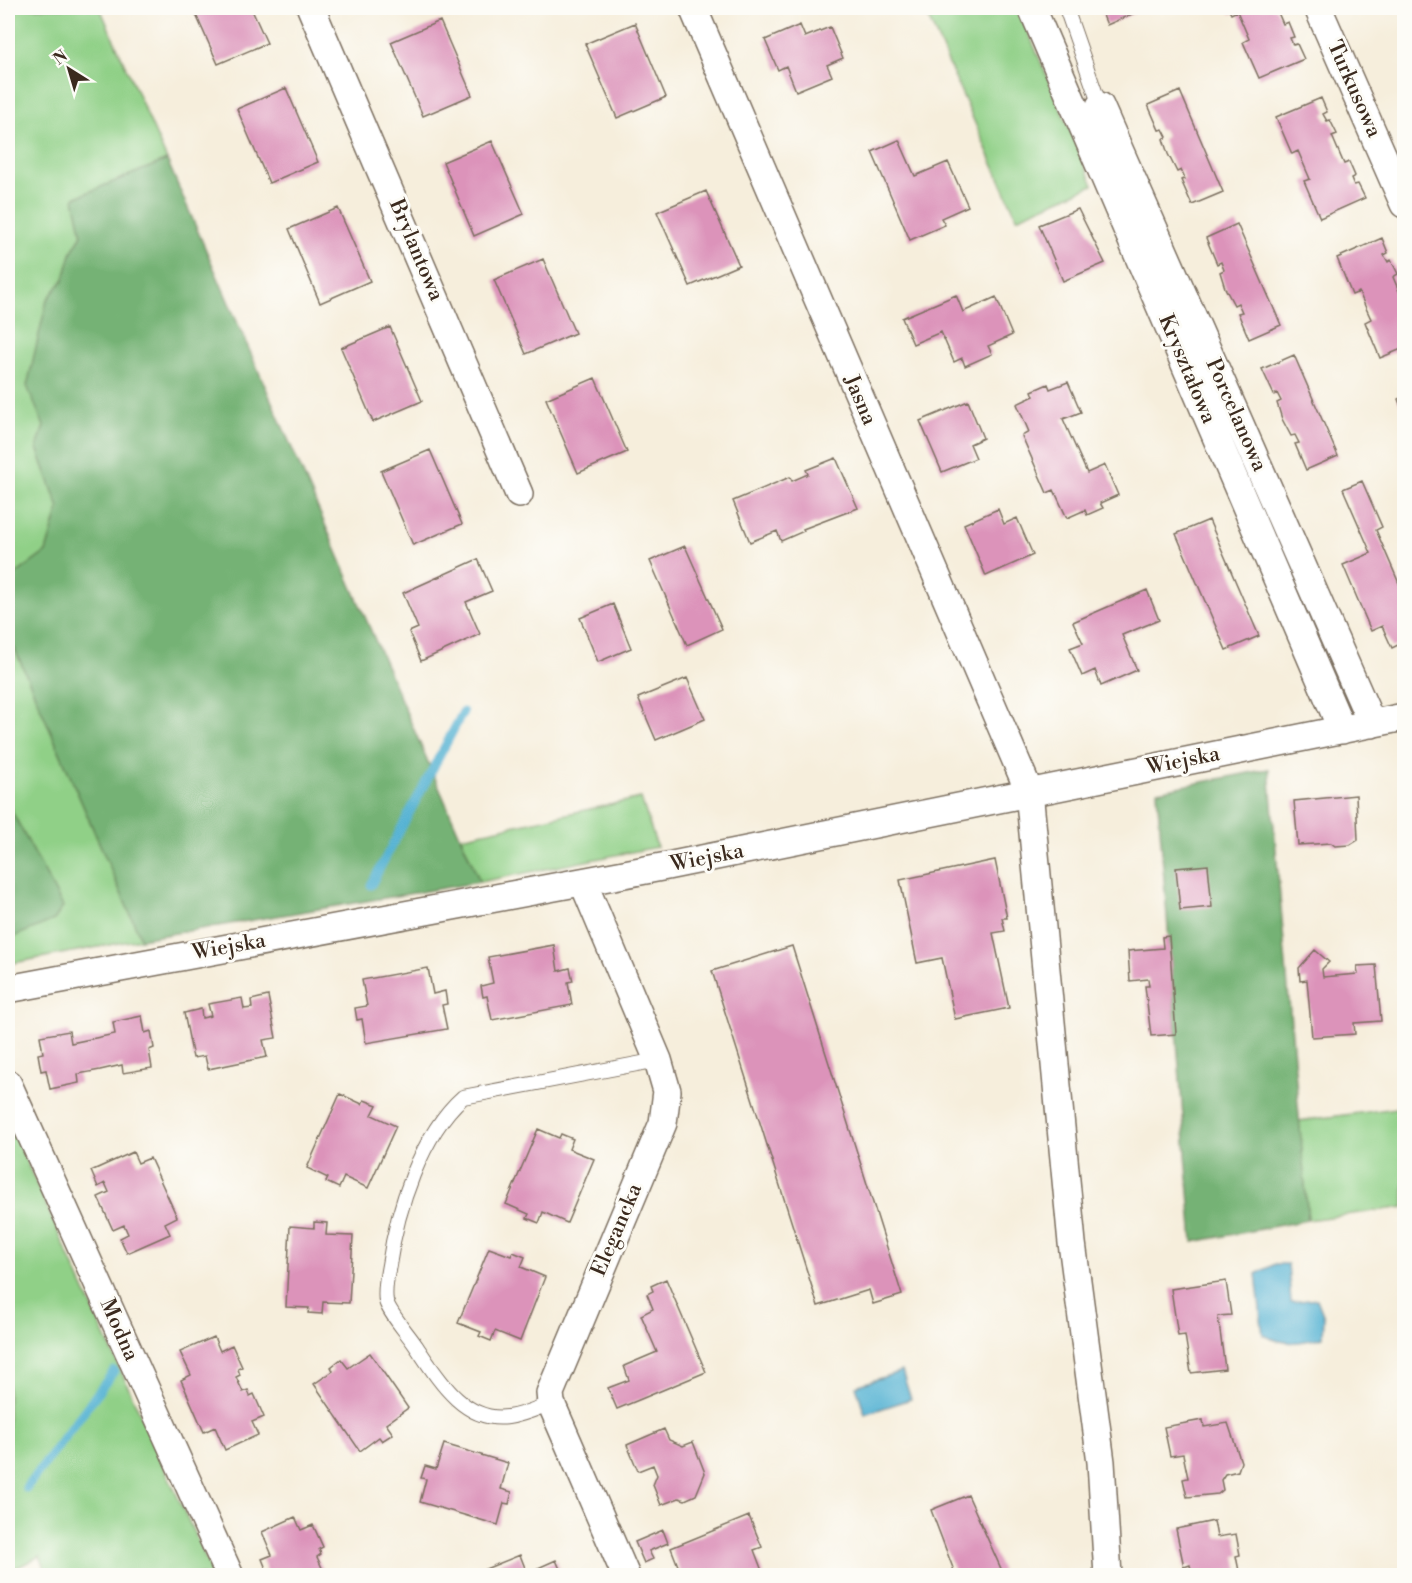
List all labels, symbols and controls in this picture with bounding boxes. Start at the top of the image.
street label: Turkusowa [1321,37,1387,142]
north arrow [39,39,99,99]
text: N [50,46,72,70]
street label: Brylantowa [383,194,449,305]
street label: Kryształowa [1152,311,1222,428]
street label: Porcelanowa [1200,355,1273,476]
street label: Jasna [838,370,882,429]
street label: Wiejska [1143,741,1222,781]
street label: Wiejska [667,838,746,878]
street label: Wiejska [189,928,268,966]
street label: Elegancka [586,1179,648,1280]
street label: Modna [94,1295,144,1366]

